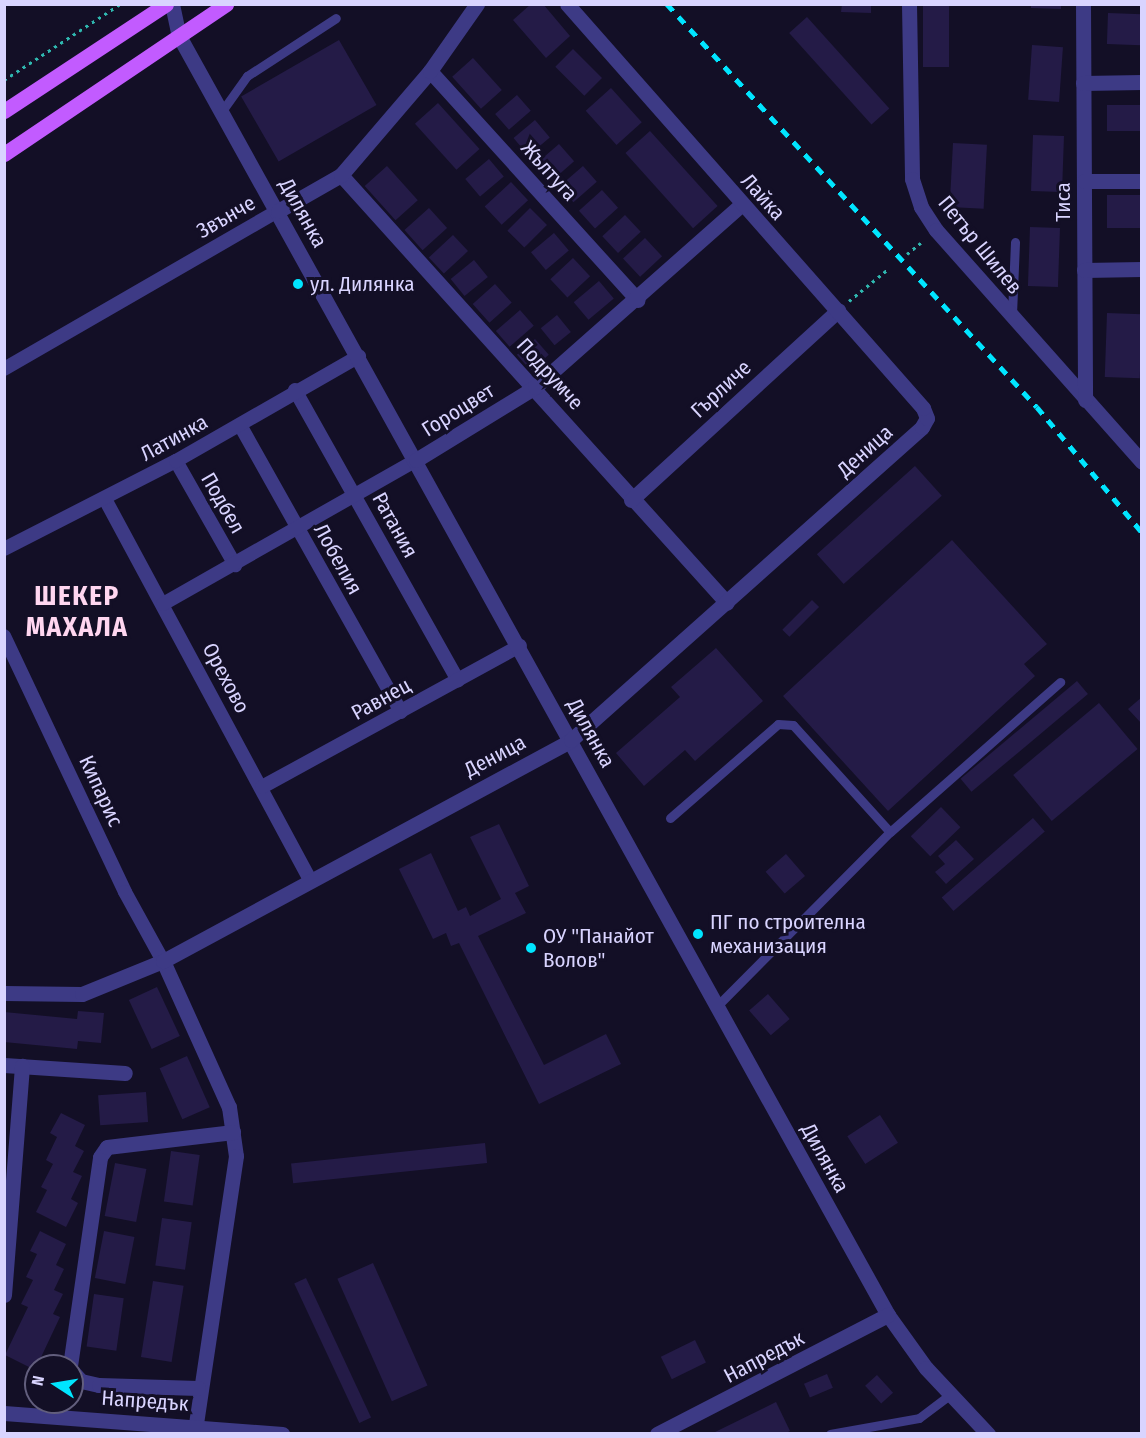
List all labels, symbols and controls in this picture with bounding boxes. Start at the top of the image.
street label: Жълтуга [515,136,583,206]
street label: Лайка [736,169,790,225]
street label: Дилянка [274,174,332,252]
street label: Тиса [1050,182,1076,222]
street label: Звънче [192,190,260,244]
street label: Петър Шилев [933,191,1027,299]
place label: ул. Дилянка [310,271,414,297]
marker: ул. Дилянка [291,277,305,291]
street label: Подрумче [511,333,589,415]
street label: Гърличе [686,355,756,423]
street label: Гороцвет [417,378,499,442]
street label: Латинка [136,409,212,467]
street label: Деница [832,420,898,482]
street label: Подбел [196,468,250,538]
street label: Ратания [367,488,423,562]
street label: Лобелия [308,519,368,599]
district label: ШЕКЕР МАХАЛА [26,580,128,643]
street label: Орехово [197,638,255,718]
street label: Равнец [347,673,415,725]
street label: Дилянка [562,694,620,772]
street label: Деница [460,729,530,783]
street label: Кипарис [74,752,128,830]
place label: ПГ по строителна механизация [710,909,866,959]
place label: ОУ "Панайот Волов" [543,923,654,973]
marker: ПГ по строителна механизация [691,927,705,941]
marker: ОУ "Панайот Волов" [524,941,538,955]
street label: Дилянка [796,1119,854,1197]
street label: Напредък [720,1325,808,1389]
north arrow [24,1354,84,1414]
text: N [28,1374,48,1387]
street label: Напредък [101,1385,189,1417]

